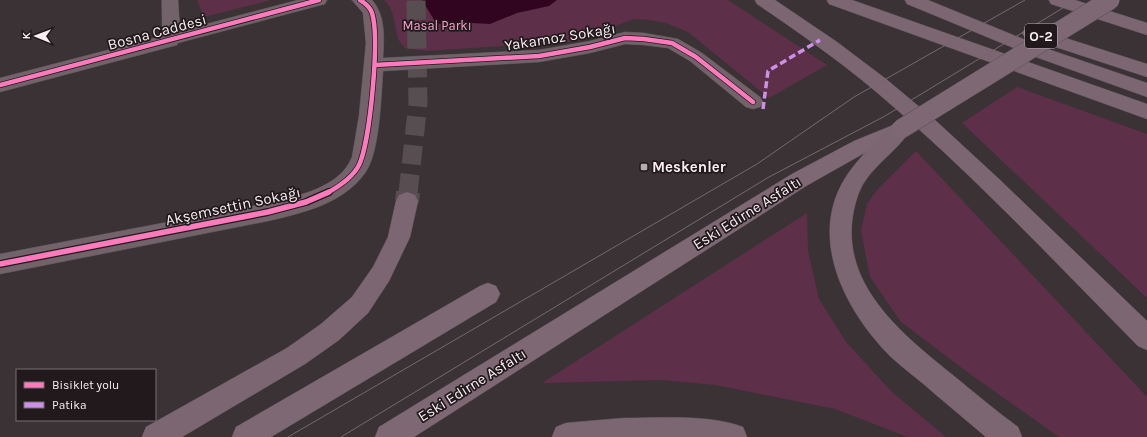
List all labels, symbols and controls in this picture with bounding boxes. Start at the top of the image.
street label: Bosna Caddesi [106,10,208,54]
north arrow [16,16,56,56]
park label: Masal Parkı [402,18,472,33]
street label: Yakamoz Sokağı [503,19,617,55]
road number: O-2 [1025,24,1057,48]
text: K [20,31,33,40]
place label: Meskenler [652,158,726,176]
marker: Meskenler [639,162,649,172]
street label: Eski Edirne Asfaltı [690,172,804,254]
street label: Akşemsettin Sokağı [164,183,302,229]
street label: Eski Edirne Asfaltı [415,344,529,426]
legend [16,369,156,421]
text: Bisiklet yolu [52,378,119,392]
text: Patika [52,398,87,412]

